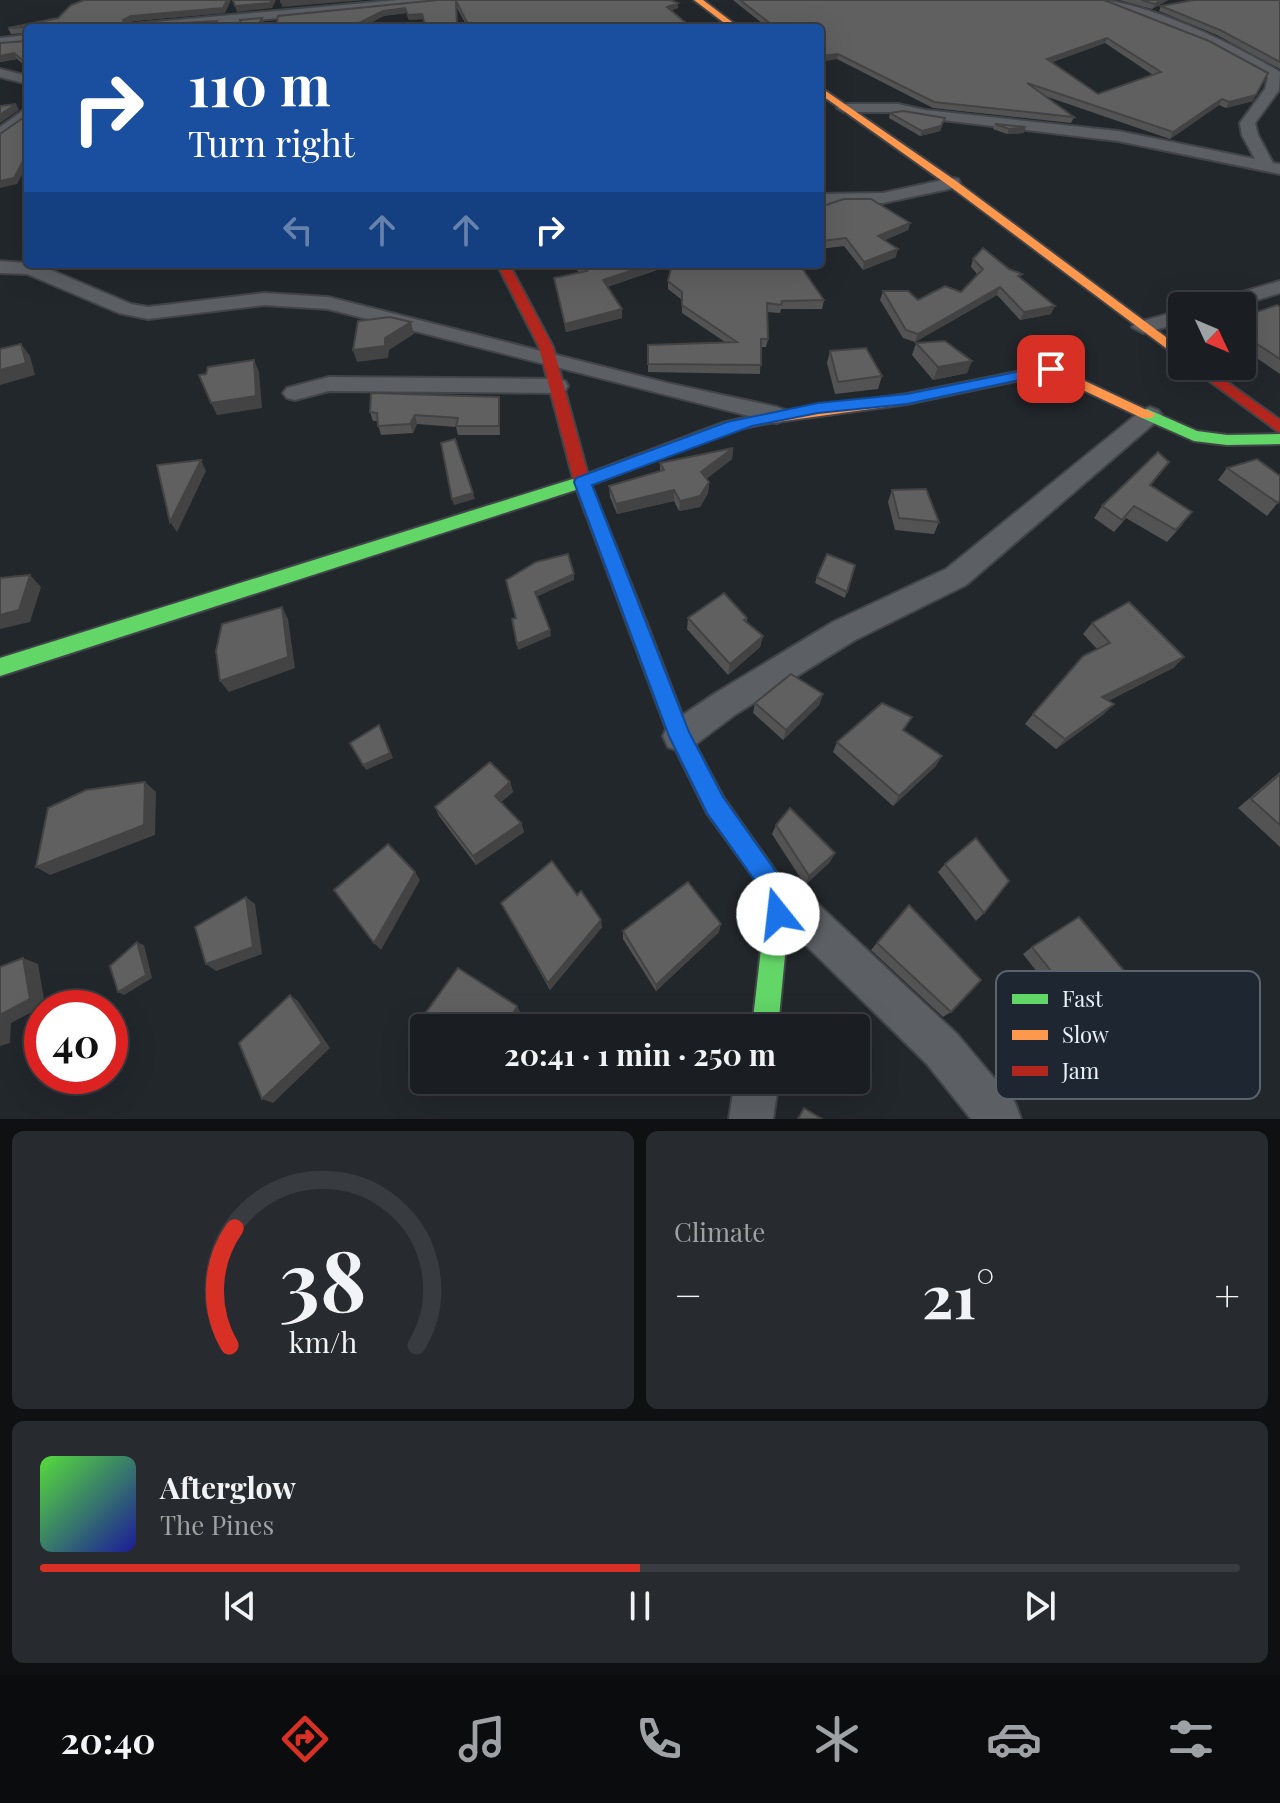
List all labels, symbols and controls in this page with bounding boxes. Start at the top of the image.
text: 110 m [188,46,331,121]
icon: right [56,56,160,160]
text: Turn right [188,118,355,166]
icon: left [276,208,320,252]
icon: ahead [360,208,404,252]
icon: ahead [444,208,488,252]
icon: right [528,208,572,252]
north arrow [1168,292,1256,380]
map controls [1168,292,1256,380]
pin [1017,335,1085,403]
icon: arrive [1029,347,1073,391]
position arrow [736,872,820,956]
legend [996,971,1260,1099]
text: Fast [1062,983,1104,1013]
speed limit sign: 40 [24,990,128,1094]
text: Slow [1062,1019,1109,1049]
text: 20:41 · 1 min · 250 m [504,1034,776,1074]
text: Jam [1061,1055,1100,1085]
text: Climate [674,1214,765,1249]
text: 38 [279,1222,367,1333]
text: 21° [922,1254,995,1334]
text: − [674,1264,702,1323]
text: + [1214,1264,1240,1323]
text: km/h [289,1322,357,1360]
text: Afterglow [160,1467,296,1507]
text: The Pines [160,1507,274,1542]
icon: previous [218,1584,262,1628]
icon: pause [618,1584,662,1628]
icon: next [1018,1584,1062,1628]
icon: directions [277,1711,333,1767]
icon: music [454,1711,510,1767]
icon: phone [631,1711,687,1767]
icon: climate [809,1711,865,1767]
icon: car [986,1711,1042,1767]
icon: filters [1163,1711,1219,1767]
text: 20:40 [61,1715,155,1763]

